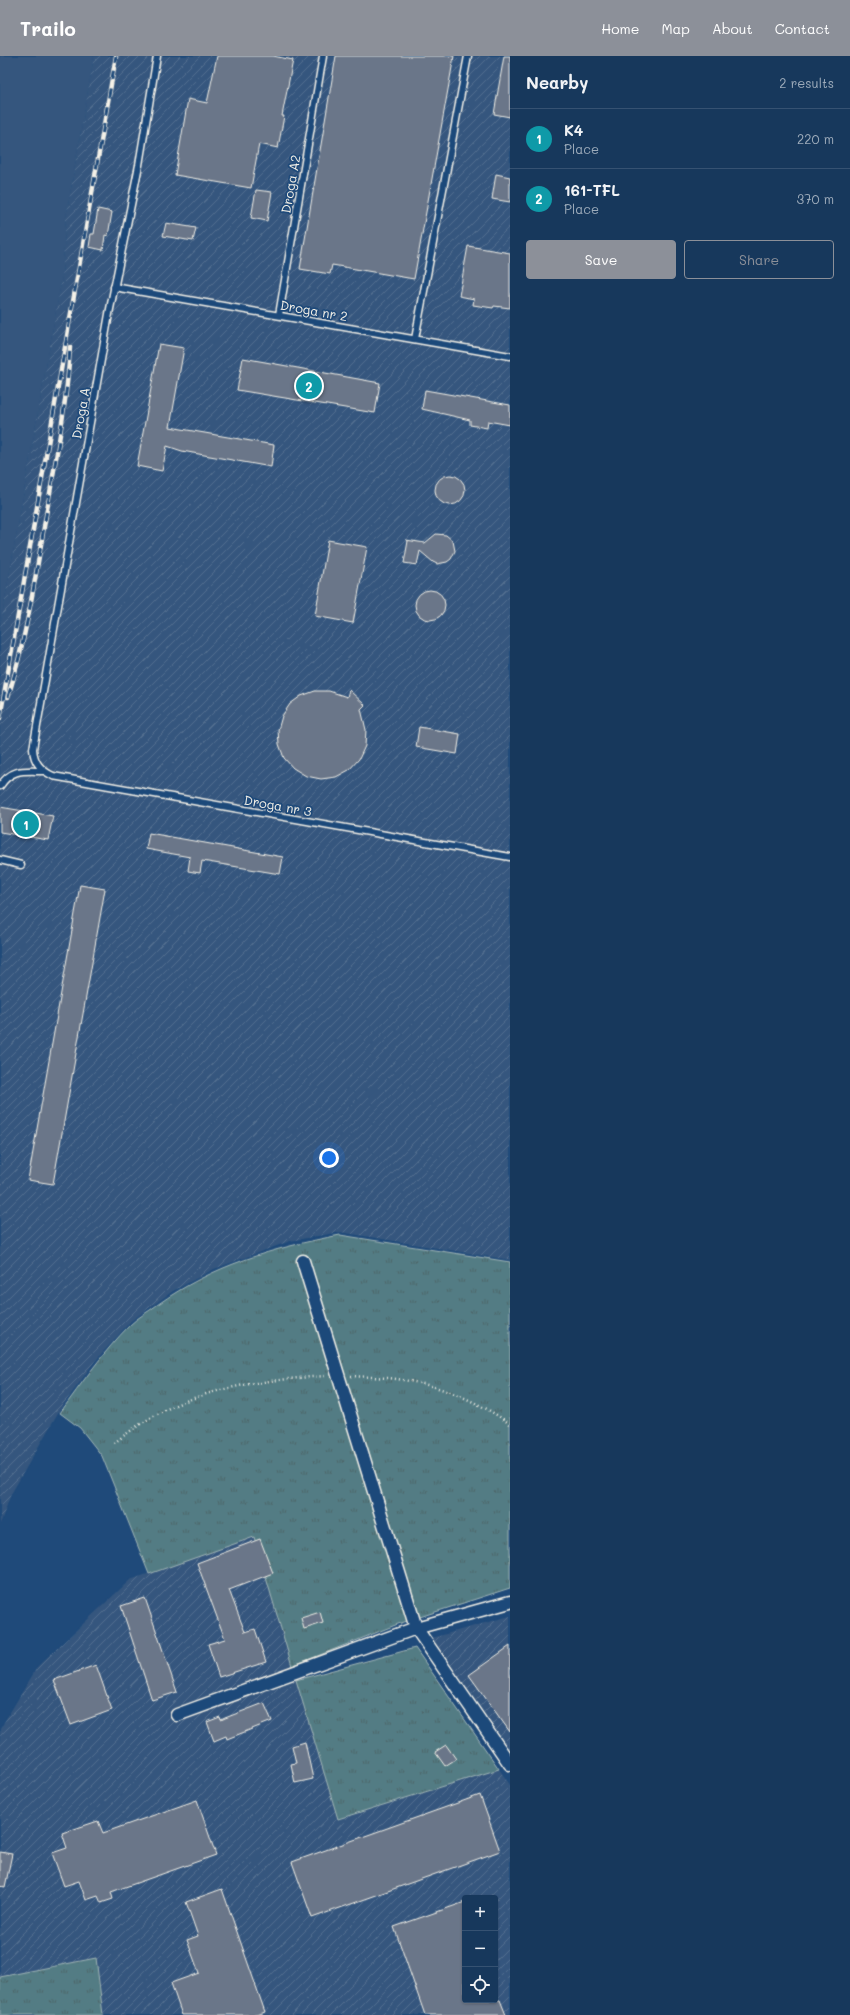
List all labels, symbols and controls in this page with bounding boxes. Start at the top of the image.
text: Trailo [20,16,76,41]
text: Home [601,19,639,38]
text: Map [661,19,690,38]
text: About [712,19,753,38]
text: Contact [775,19,830,38]
text: Nearby [526,71,588,93]
text: 2 results [779,74,834,91]
text: K4 [564,120,583,140]
text: 1 [536,130,542,147]
text: 220 m [797,130,834,147]
text: Place [564,140,599,157]
street label: Droga A2 [276,153,304,215]
text: 161-TFL [564,180,620,200]
text: 2 [535,190,543,207]
text: 370 m [797,190,834,207]
text: Place [564,200,599,217]
button: Save [526,240,676,279]
button: Share [684,240,834,279]
street label: Droga nr 2 [279,296,349,324]
pin: 2 [296,371,322,401]
street label: Droga A [67,386,93,440]
street label: Droga nr 3 [243,791,314,819]
pin: 1 [13,809,39,839]
your location [319,1148,339,1168]
map controls [462,1895,498,2003]
button: + [462,1895,498,1931]
button: − [462,1931,498,1967]
button: locate [462,1967,498,2003]

